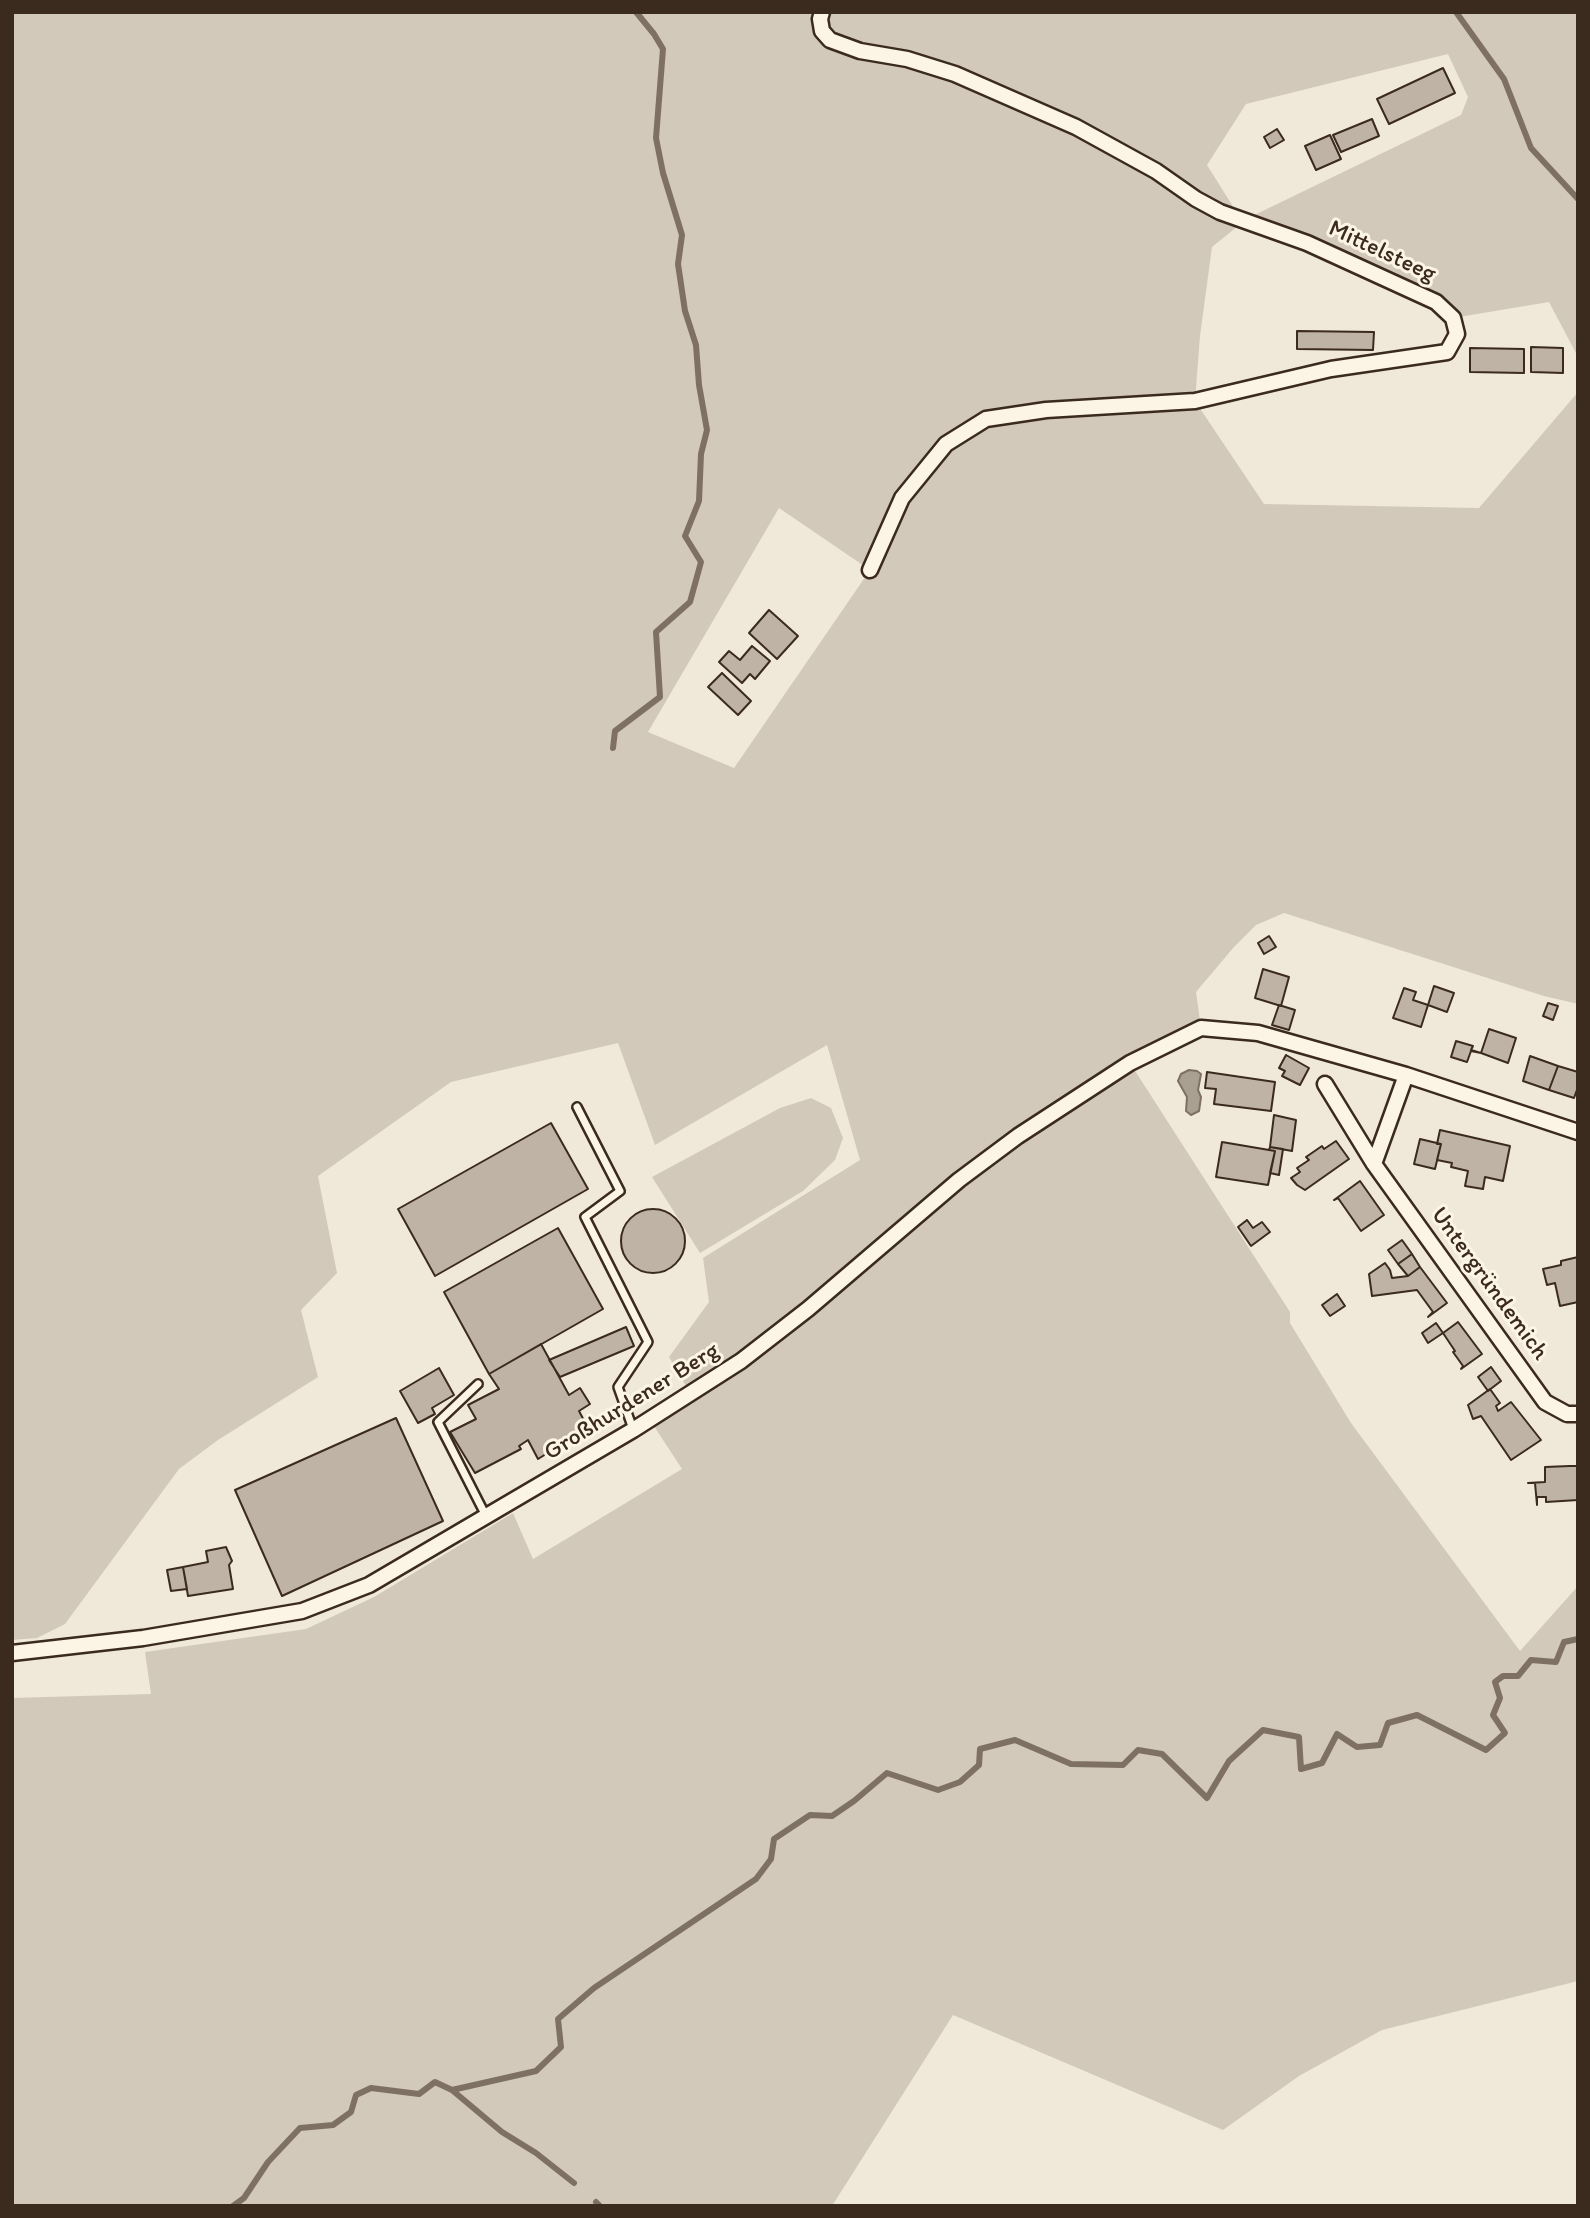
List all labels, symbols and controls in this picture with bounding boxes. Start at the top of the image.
street label: Mittelsteeg [1324,215,1440,289]
street label: Untergründemich [1424,1202,1554,1366]
street label: Großhurdener Berg [539,1337,725,1467]

